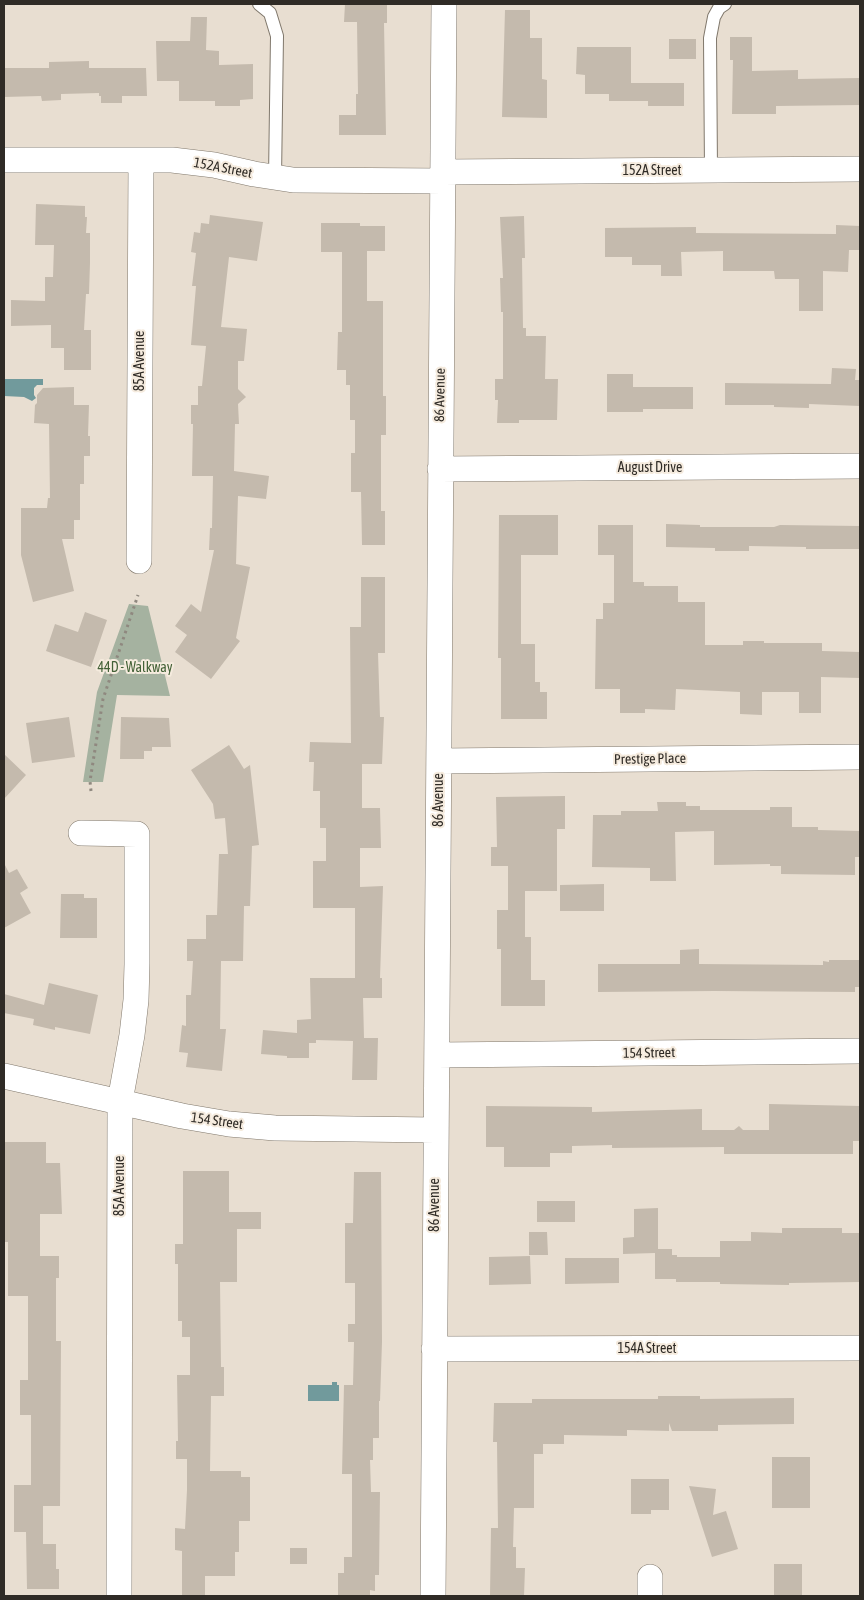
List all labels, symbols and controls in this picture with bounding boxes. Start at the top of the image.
street label: 152A Street [192,154,254,182]
street label: 152A Street [622,163,682,179]
street label: 85A Avenue [132,331,148,391]
street label: 86 Avenue [431,368,449,422]
street label: August Drive [618,460,682,476]
park label: 44D - Walkway [98,660,172,676]
street label: Prestige Place [614,750,686,768]
street label: 86 Avenue [431,773,447,827]
street label: 154 Street [623,1044,675,1062]
street label: 154 Street [190,1109,244,1133]
street label: 85A Avenue [112,1156,128,1216]
street label: 86 Avenue [427,1178,443,1232]
street label: 154A Street [617,1341,677,1357]

